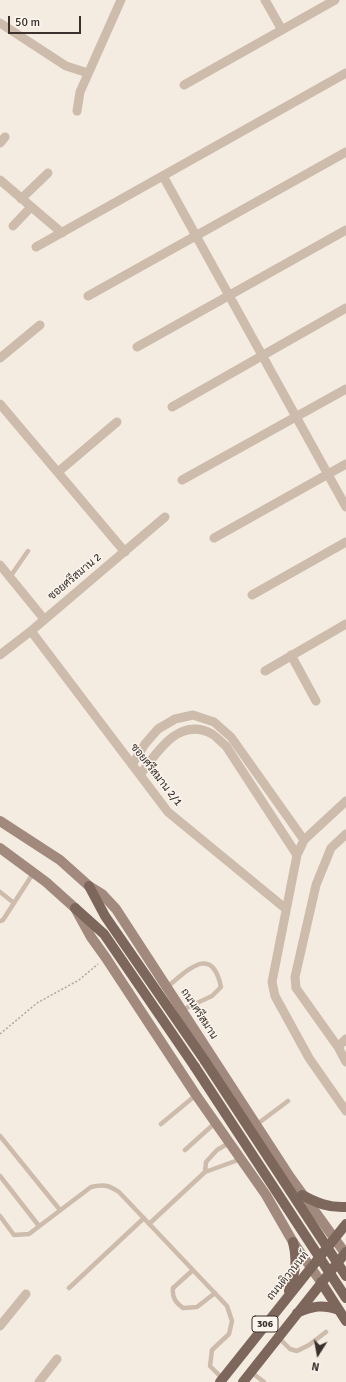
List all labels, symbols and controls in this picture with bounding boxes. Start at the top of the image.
scale bar [10,8,83,34]
text: 50 m [15,15,40,30]
street label: ซอยศรีสมาน 2 [46,551,104,603]
street label: ซอยศรีสมาน 2/1 [127,741,185,809]
street label: ถนนศรีสมาน [178,986,220,1042]
street label: ถนนติวานนท์ [264,1249,312,1303]
road number: 306 [252,1316,278,1332]
north arrow [298,1334,338,1374]
text: N [311,1359,321,1373]

